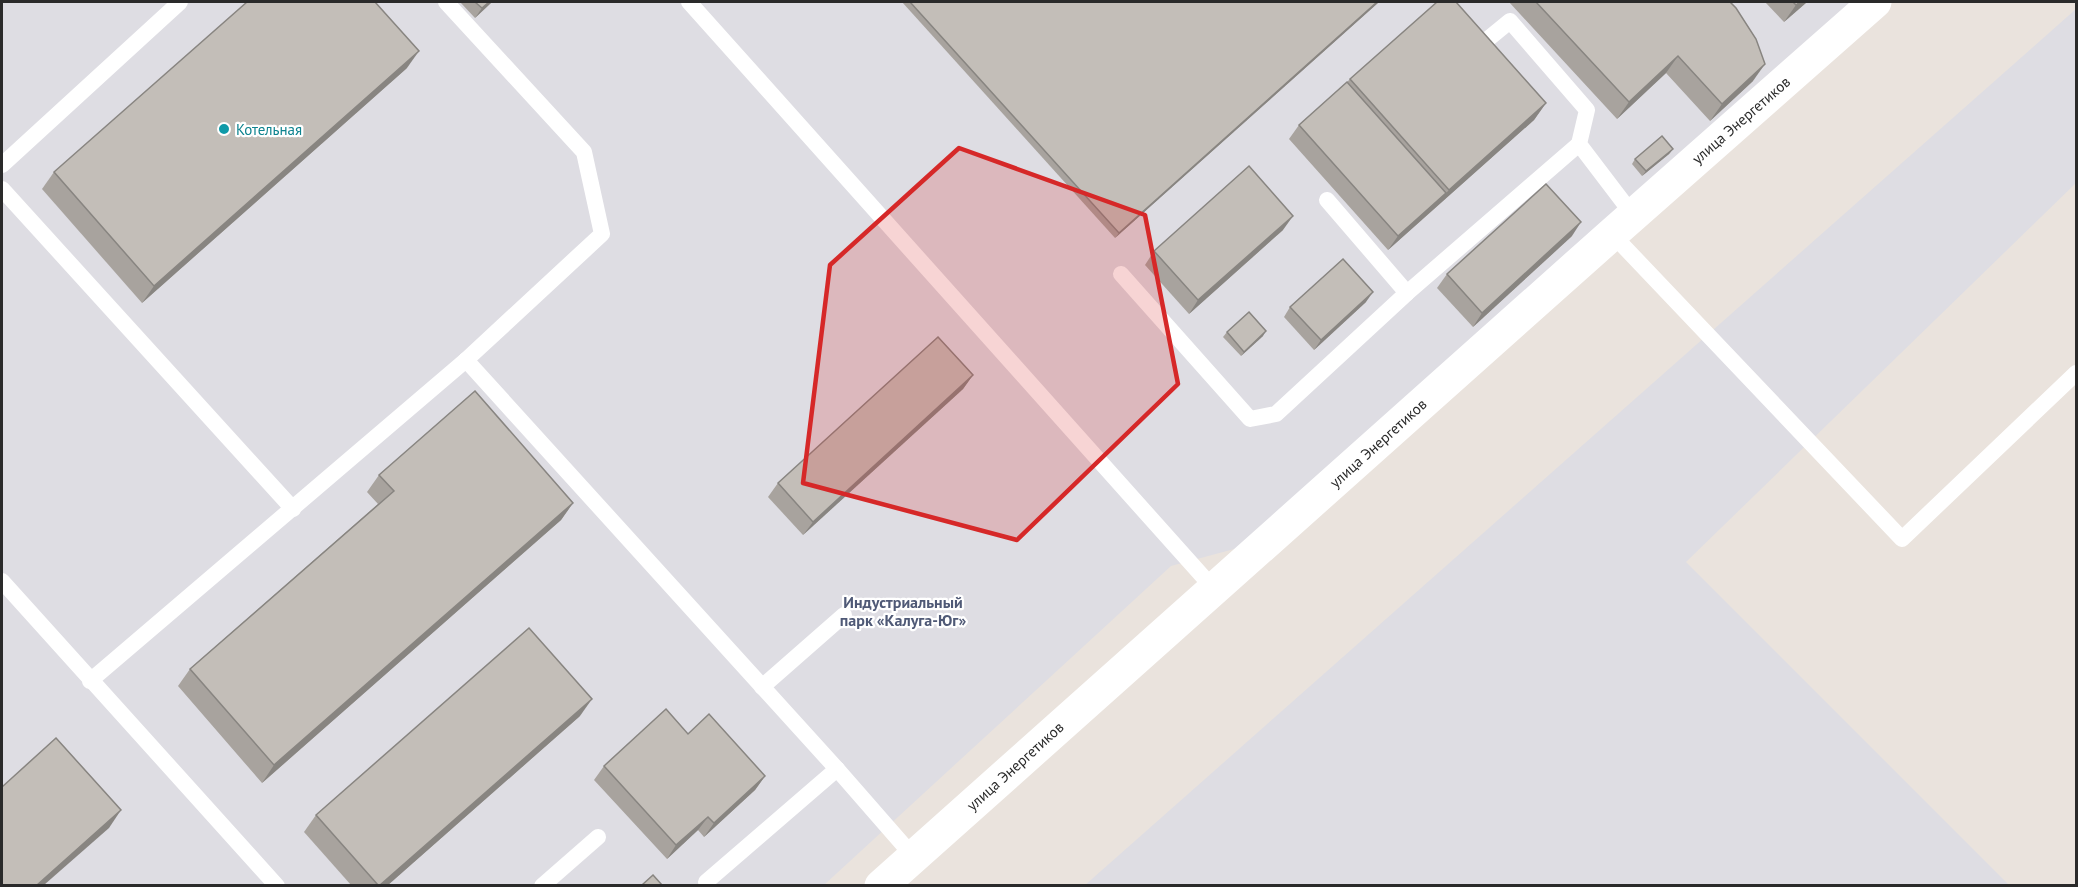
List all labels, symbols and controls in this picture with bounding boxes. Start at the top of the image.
street label: улица Энергетиков [1688,72,1794,168]
place label: Котельная [236,120,302,139]
marker: Котельная [217,122,231,136]
street label: улица Энергетиков [1325,394,1431,492]
district label: Индустриальный парк «Калуга-Юг» [840,592,966,630]
street label: улица Энергетиков [962,717,1068,815]

